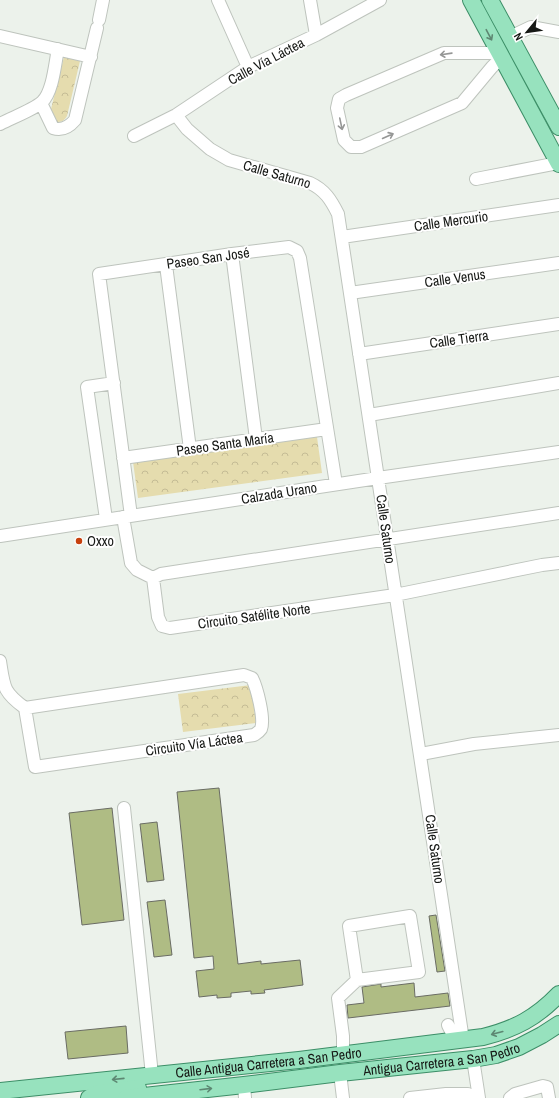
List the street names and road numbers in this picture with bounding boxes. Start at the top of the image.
street label: Calle Vía Láctea [225,33,308,89]
street label: Calle Saturno [241,156,313,192]
street label: Calle Mercurio [413,207,489,235]
street label: Paseo San José [165,243,251,273]
street label: Calle Venus [423,265,487,291]
street label: Calle Tierra [428,326,490,352]
street label: Paseo Santa María [175,428,276,460]
street label: Calzada Urano [240,478,318,508]
street label: Calle Saturno [372,493,400,565]
street label: Circuito Satélite Norte [197,599,311,633]
street label: Circuito Vía Láctea [144,728,244,760]
street label: Calle Saturno [421,813,449,885]
street label: Antigua Carretera a San Pedro [361,1038,522,1080]
street label: Calle Antigua Carretera a San Pedro [174,1043,363,1082]

